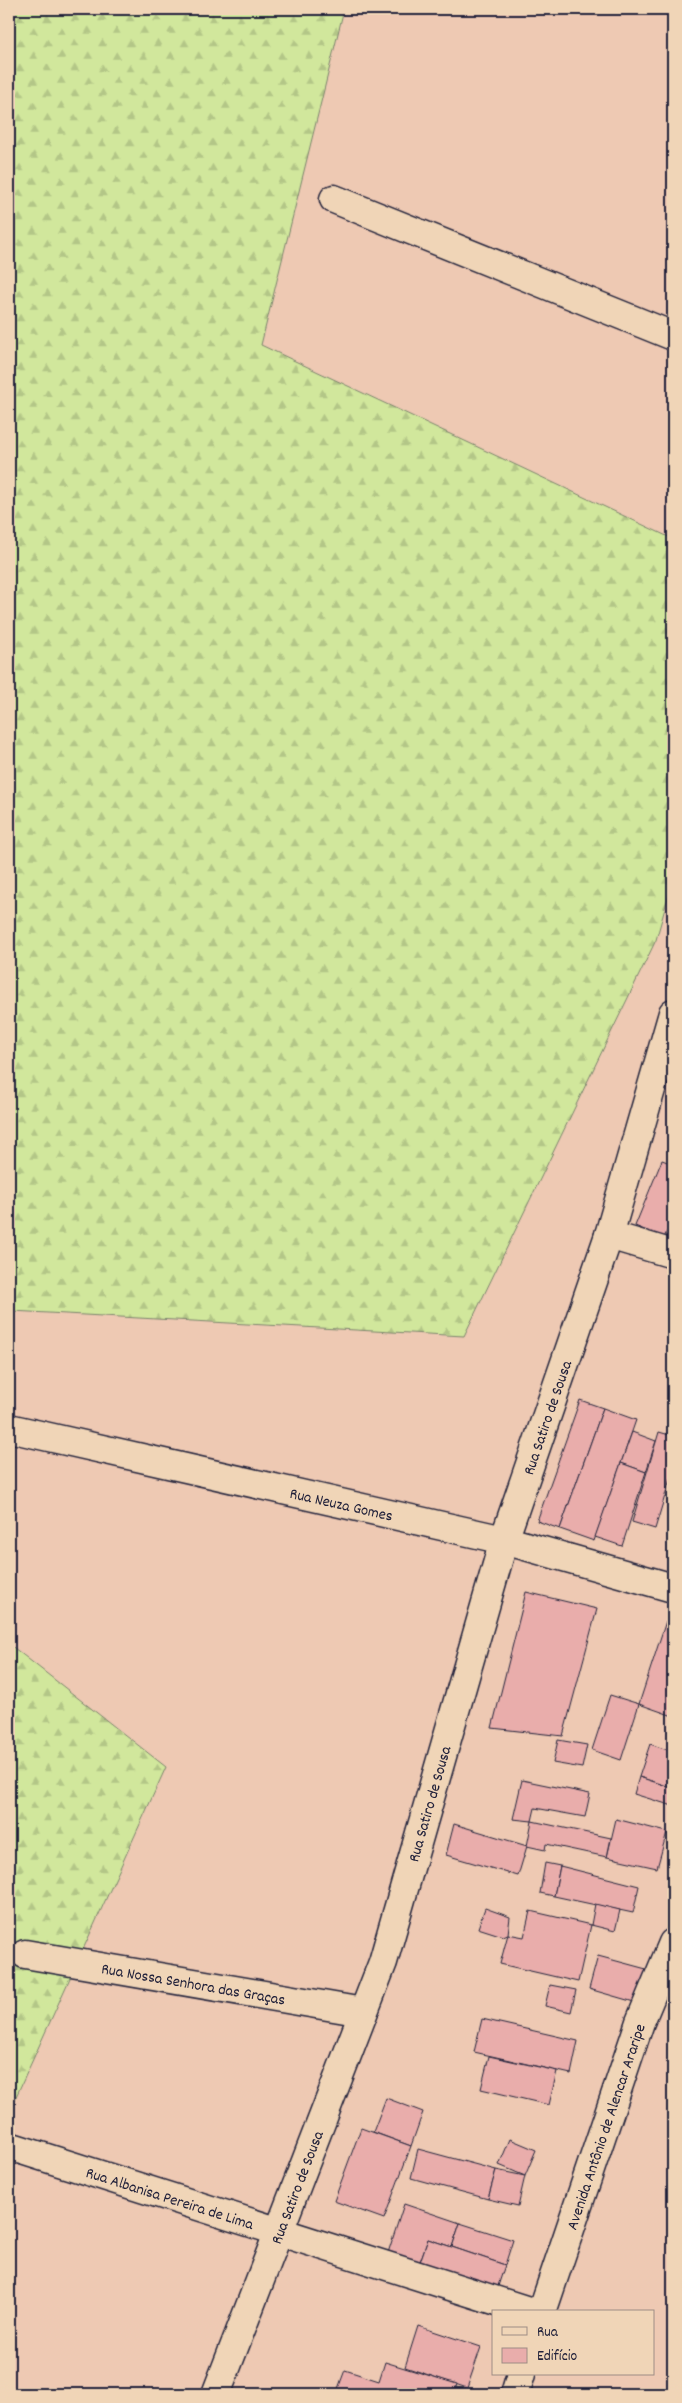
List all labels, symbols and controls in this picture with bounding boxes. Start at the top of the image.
street label: Rua Satiro de Sousa [518,1357,579,1478]
street label: Rua Neuza Gomes [287,1483,395,1529]
street label: Rua Satiro de Sousa [403,1743,459,1865]
street label: Rua Nossa Senhora das Graças [99,1958,287,2013]
street label: Avenida Antônio de Alencar Araripe [562,2021,653,2233]
street label: Rua Satiro de Sousa [266,2127,331,2248]
street label: Rua Albanisa Pereira de Lima [83,2162,257,2237]
legend [492,2310,654,2376]
text: Rua [537,2322,559,2344]
text: Edifício [537,2346,577,2368]

